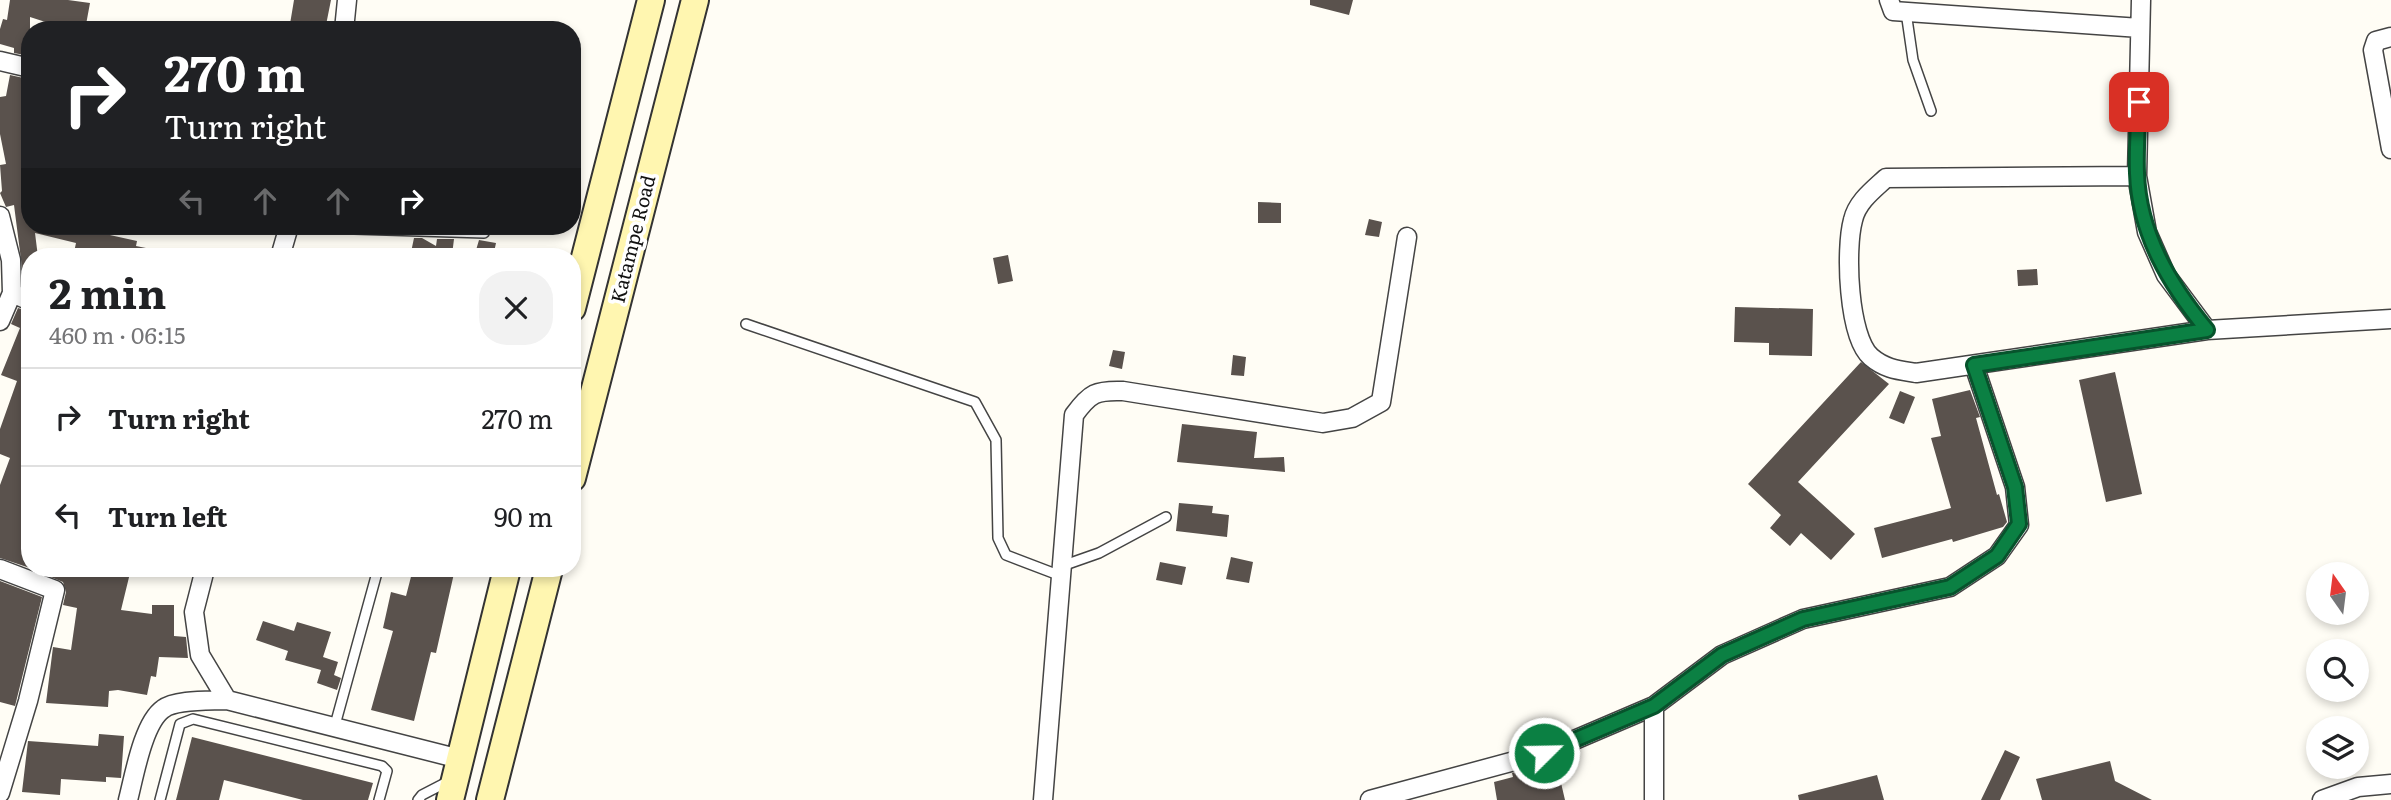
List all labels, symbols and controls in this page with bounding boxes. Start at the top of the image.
text: 270 m [164,34,305,107]
icon: right [49,49,140,140]
pin [2109,72,2169,132]
icon: arrive [2120,83,2158,121]
text: Turn right [164,101,326,149]
street label: Katampe Road [603,171,662,306]
icon: left [173,182,211,220]
icon: ahead [246,182,284,220]
icon: ahead [319,182,357,220]
icon: right [392,182,430,220]
text: 2 min [49,260,166,322]
button: close [479,271,553,345]
text: 460 m · 06:15 [49,317,185,351]
icon: right [49,398,87,436]
text: Turn right [108,398,250,437]
text: 270 m [481,398,553,437]
icon: left [49,496,87,534]
text: Turn left [108,496,227,535]
text: 90 m [494,496,553,535]
north arrow [2306,562,2370,625]
map controls [2306,562,2369,779]
button: search [2306,639,2369,702]
position arrow [1507,716,1581,790]
button: layers [2306,716,2369,779]

